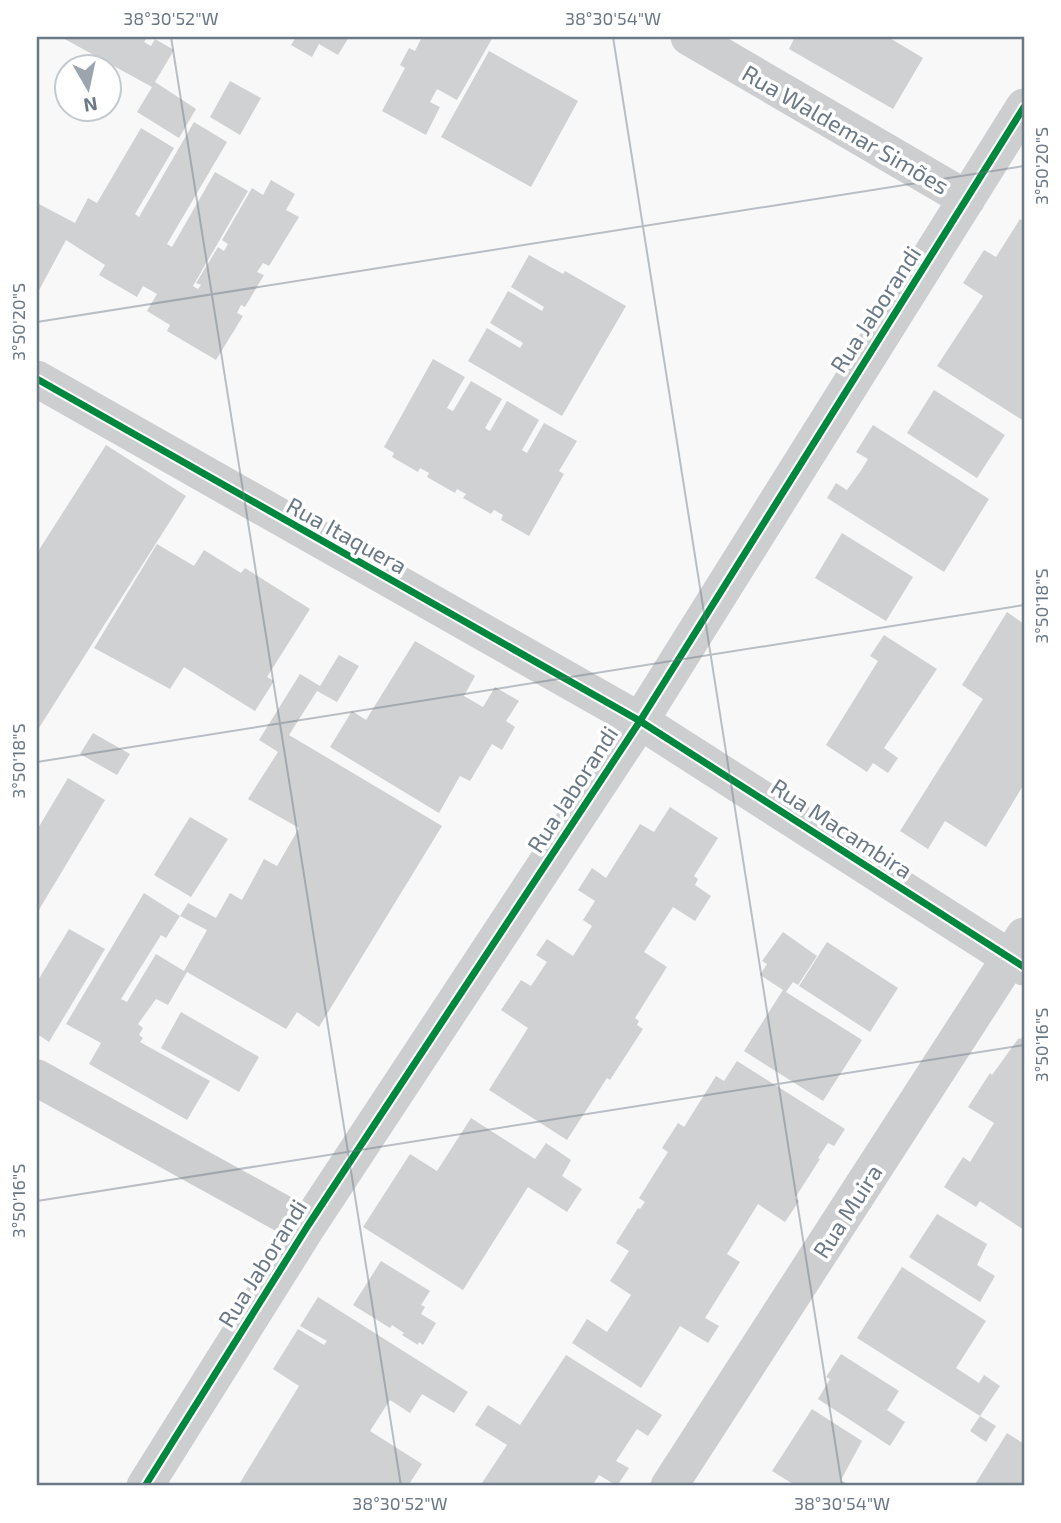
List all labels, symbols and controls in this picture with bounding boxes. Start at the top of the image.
text: 38°30'52"W [123,7,219,29]
text: 38°30'54"W [565,7,661,29]
north arrow [52,52,122,122]
street label: Rua Waldemar Simões [738,58,954,200]
text: N [82,93,99,118]
text: 3°50'20"S [1030,127,1052,205]
street label: Rua Jaborandi [824,240,926,378]
text: 3°50'20"S [7,283,29,361]
street label: Rua Itaquera [282,491,412,579]
text: 3°50'18"S [1030,568,1052,644]
street label: Rua Jaborandi [521,720,623,858]
text: 3°50'18"S [7,723,29,799]
street label: Rua Macambira [766,772,918,884]
text: 3°50'16"S [1030,1008,1052,1082]
street label: Rua Muira [806,1159,888,1263]
text: 3°50'16"S [7,1164,29,1238]
street label: Rua Jaborandi [212,1194,312,1332]
text: 38°30'52"W [352,1492,448,1514]
text: 38°30'54"W [794,1492,890,1514]

